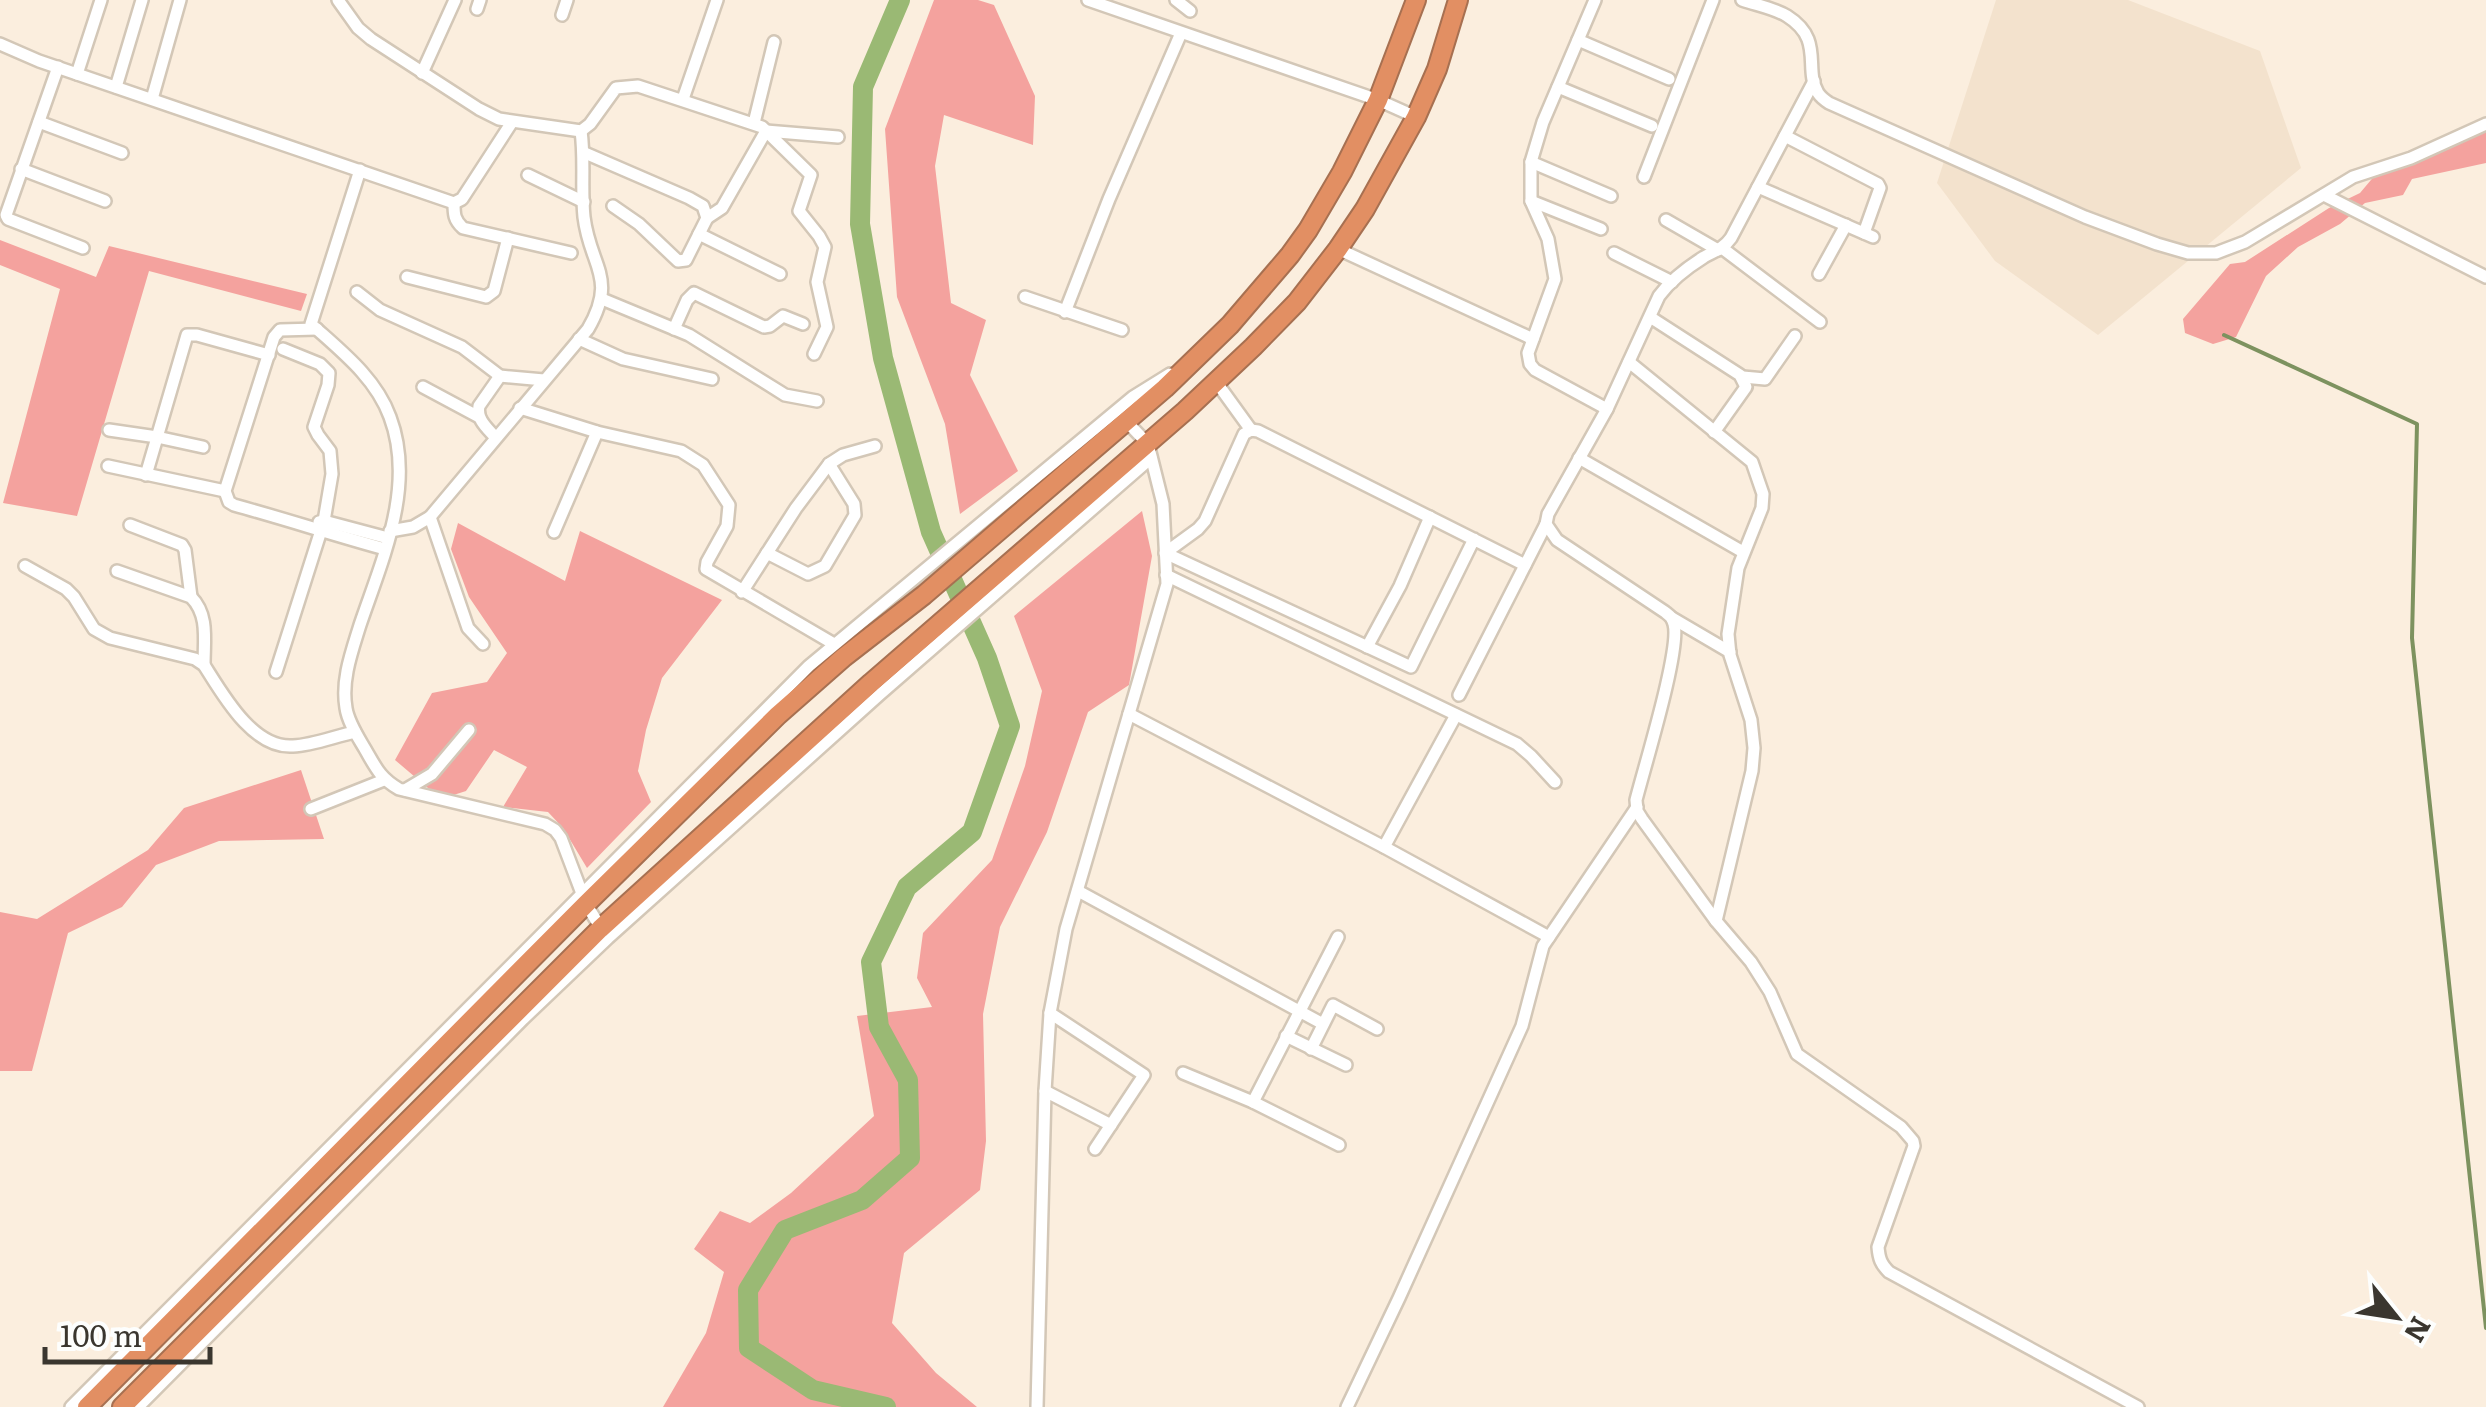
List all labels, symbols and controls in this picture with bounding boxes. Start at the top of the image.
north arrow [2346,1267,2446,1367]
scale bar [45,1302,210,1364]
text: N [2395,1310,2443,1351]
text: 100 m [60,1312,142,1356]

